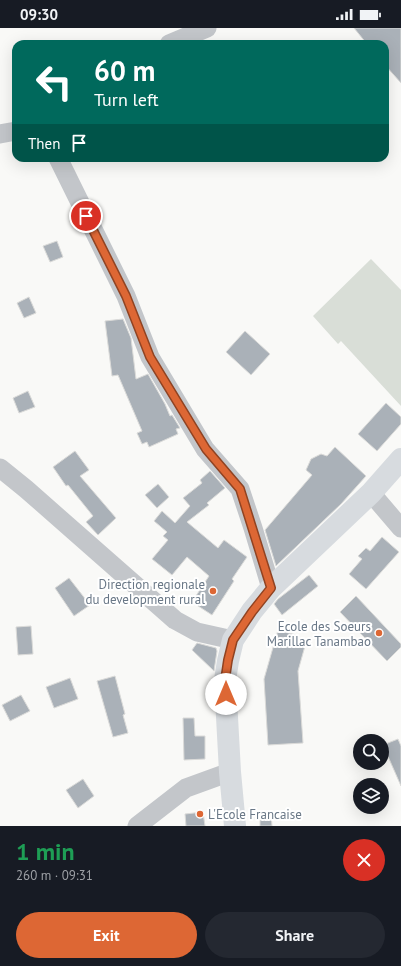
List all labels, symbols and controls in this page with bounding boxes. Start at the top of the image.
text: 09:30 [20,5,58,24]
text: 60 m [94,52,155,89]
icon: left [28,56,80,108]
text: Turn left [94,88,159,111]
icon: arrive [68,132,90,154]
text: Then [28,134,60,153]
pin [69,199,103,233]
icon: arrive [75,205,97,227]
place label: Direction regionale du development rural [85,576,205,608]
marker: Direction regionale du development rural [208,586,218,596]
place label: Ecole des Soeurs Marillac Tanambao [267,618,371,650]
marker: Ecole des Soeurs Marillac Tanambao [374,628,384,638]
position arrow [205,673,247,715]
map controls [353,734,389,814]
button: search [353,734,389,770]
button: layers [353,778,389,814]
place label: L'Ecole Francaise [208,806,302,823]
marker: L'Ecole Francaise [195,809,205,819]
text: 1 min [16,836,75,867]
button: close [343,839,385,881]
text: 260 m · 09:31 [16,867,93,884]
button: Exit [16,912,197,958]
button: Share [205,912,385,958]

